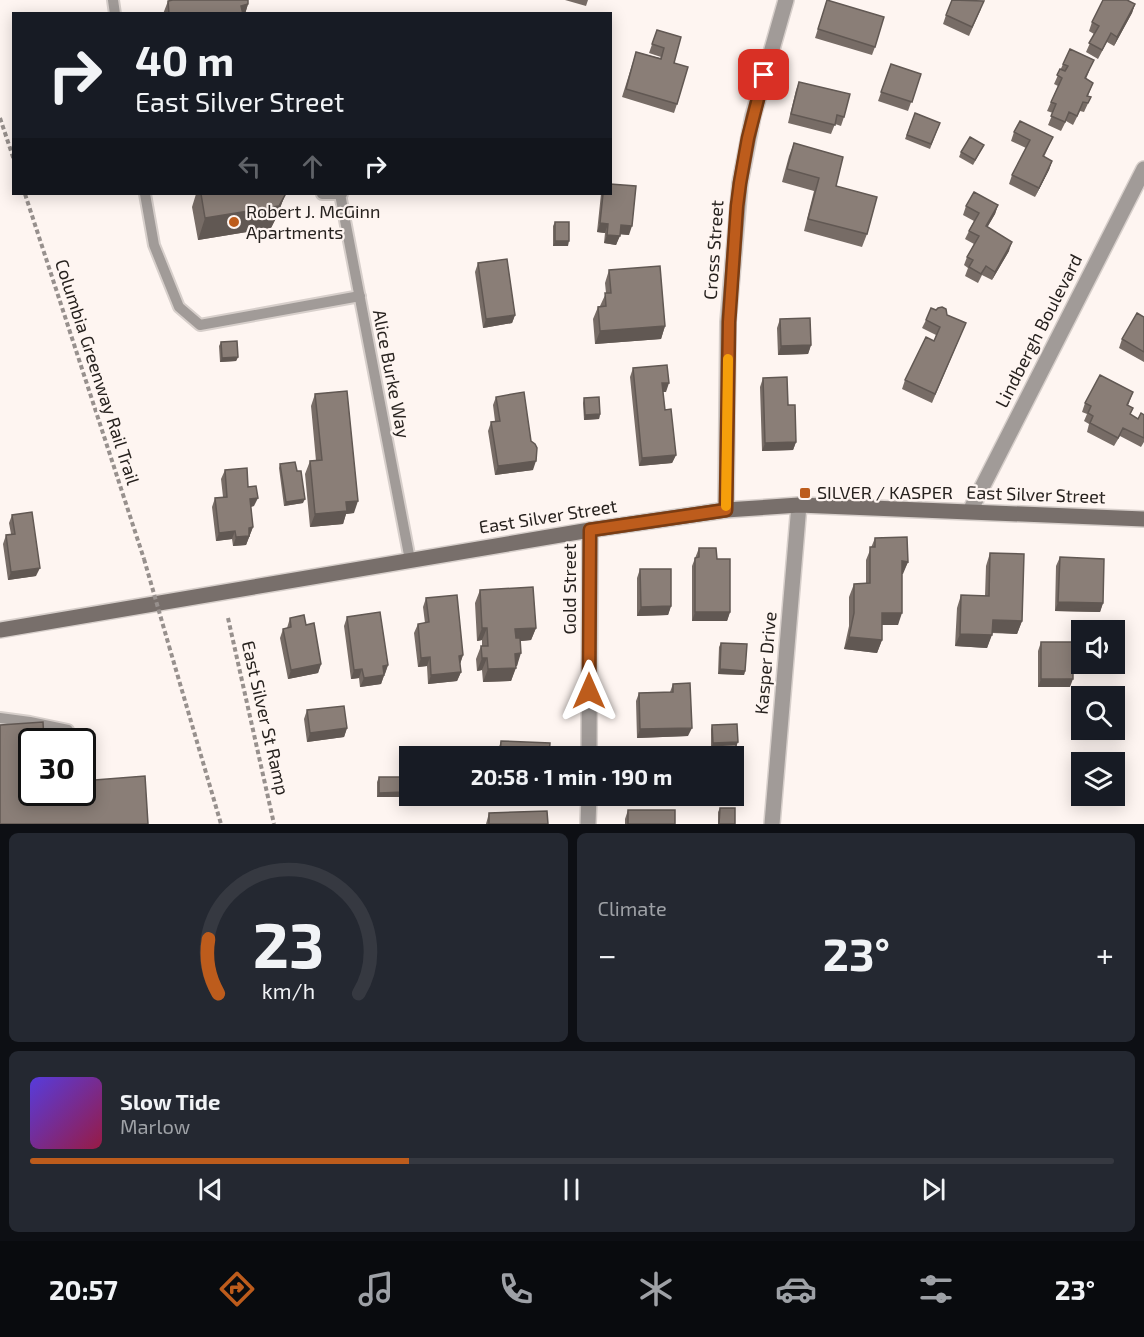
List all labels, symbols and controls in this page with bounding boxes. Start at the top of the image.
text: 40 m [135,34,234,84]
icon: right [36,36,114,114]
pin [738,49,789,100]
icon: arrive [747,58,780,91]
text: East Silver Street [135,85,344,117]
icon: left [233,150,266,183]
icon: ahead [296,150,329,183]
icon: right [359,150,392,183]
street label: Cross Street [699,199,727,300]
place label: Robert J. McGinn Apartments [246,200,380,243]
marker: Robert J. McGinn Apartments [227,215,241,229]
street label: Lindbergh Boulevard [990,250,1086,411]
street label: Columbia Greenway Rail Trail [51,256,145,488]
street label: Alice Burke Way [369,308,415,440]
place label: SILVER / KASPER [817,481,953,503]
street label: East Silver Street [966,481,1106,507]
marker: SILVER / KASPER [798,486,812,500]
street label: East Silver Street [477,494,619,538]
street label: Gold Street [558,543,580,635]
street label: Kasper Drive [750,610,780,715]
map controls [1071,620,1125,806]
button: sound [1071,620,1125,674]
street label: East Silver St Ramp [238,639,294,797]
position arrow [557,659,621,723]
button: search [1071,686,1125,740]
speed limit sign: 30 [18,728,96,806]
button: layers [1071,752,1125,806]
text: 20:58 · 1 min · 190 m [471,763,672,789]
text: Climate [598,896,667,920]
text: 23 [252,906,324,981]
text: 23° [823,926,890,980]
text: − [598,934,617,974]
text: + [1096,934,1114,974]
text: km/h [262,979,315,1004]
text: Slow Tide [120,1088,220,1114]
text: Marlow [120,1114,190,1138]
icon: previous [194,1173,227,1206]
icon: pause [555,1173,588,1206]
icon: next [917,1173,950,1206]
icon: directions [216,1268,258,1310]
icon: music [355,1268,397,1310]
icon: phone [495,1268,537,1310]
icon: climate [635,1268,677,1310]
icon: car [775,1268,817,1310]
icon: filters [915,1268,957,1310]
text: 20:57 [49,1273,118,1305]
text: 23° [1055,1273,1095,1305]

